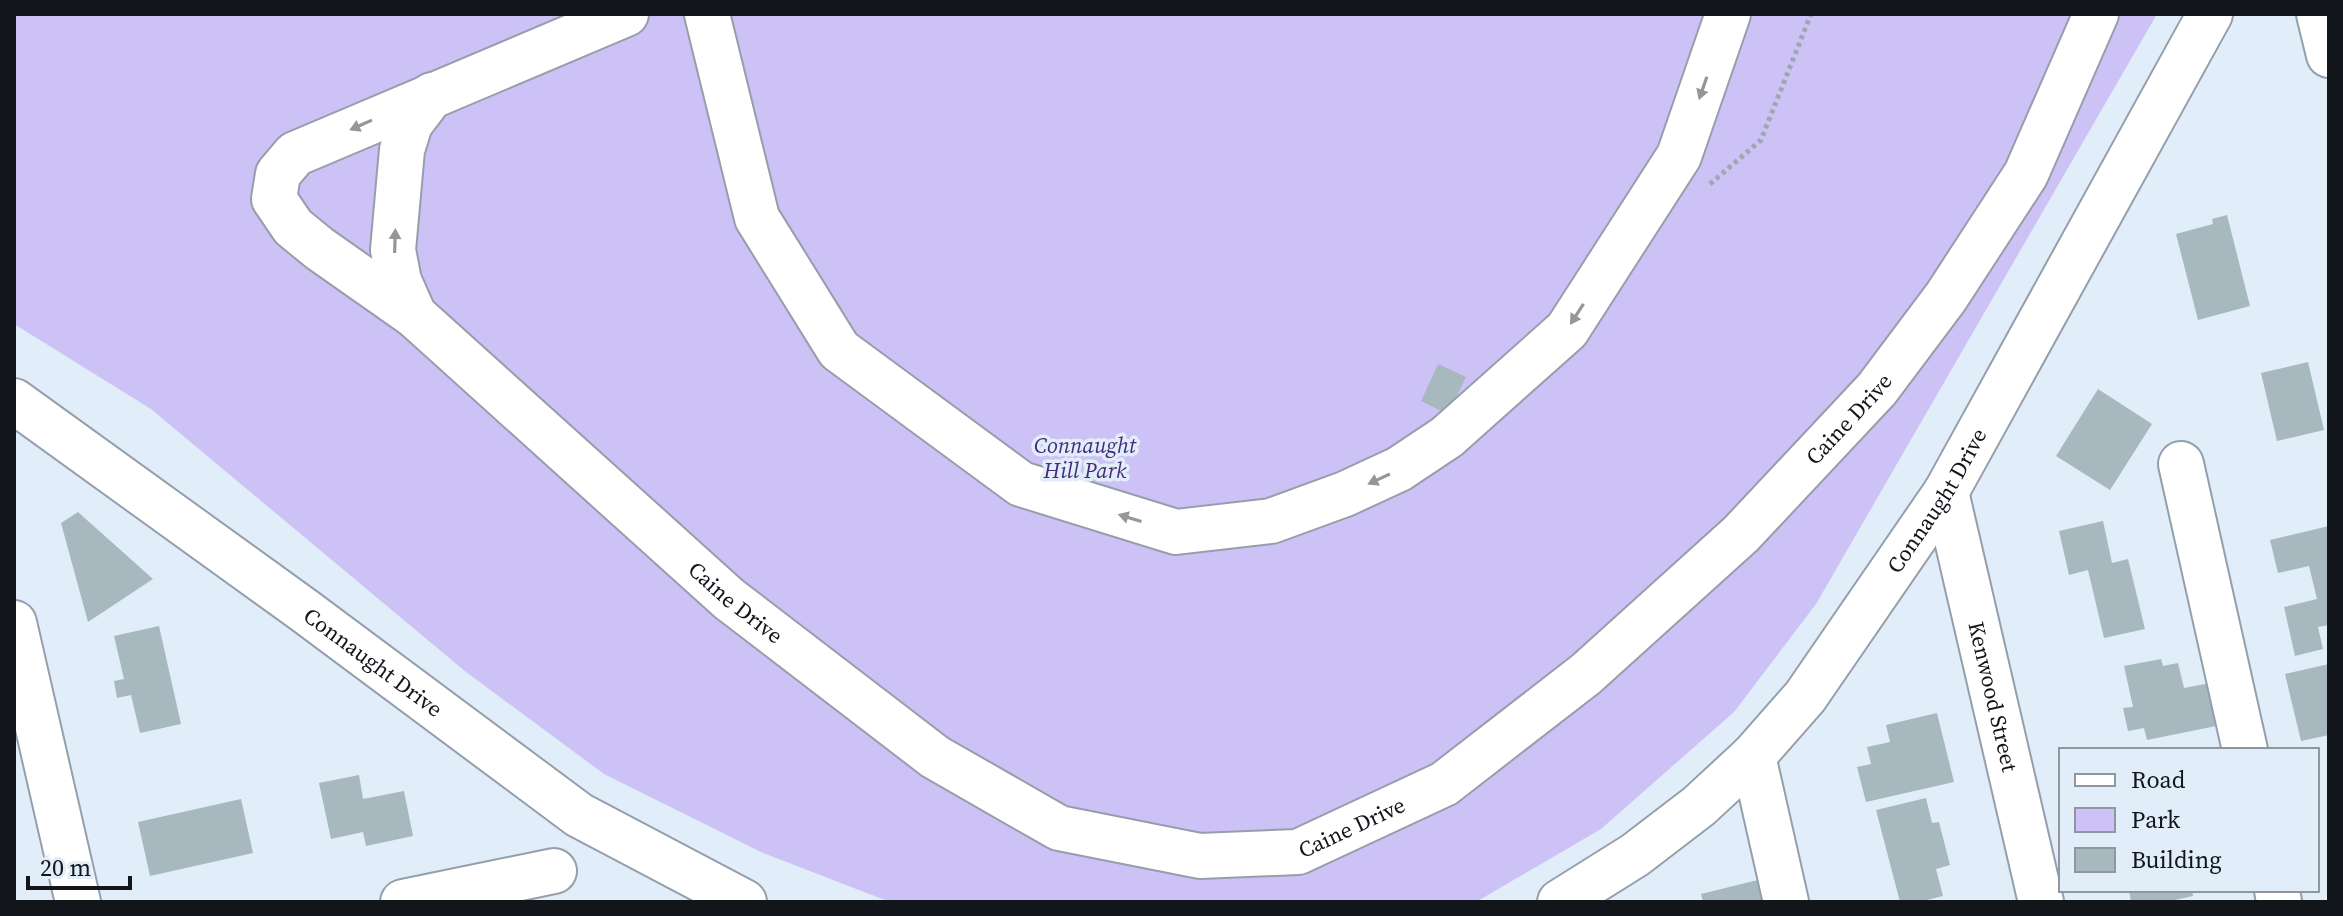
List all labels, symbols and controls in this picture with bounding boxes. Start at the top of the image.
one-way arrow [1696,76,1708,100]
one-way arrow [349,118,372,131]
one-way arrow [388,228,401,253]
one-way arrow [1571,303,1585,325]
street label: Caine Drive [1799,367,1899,471]
street label: Connaught Drive [1880,423,1993,579]
park label: Connaught Hill Park [1034,430,1137,485]
one-way arrow [1367,472,1390,486]
one-way arrow [1117,511,1141,523]
street label: Caine Drive [682,554,789,650]
street label: Connaught Drive [298,600,449,723]
street label: Kenwood Street [1961,619,2026,775]
legend [2059,748,2319,892]
text: Road [2131,763,2186,796]
street label: Caine Drive [1293,789,1410,865]
text: Park [2131,803,2181,836]
scale bar [28,840,130,890]
text: Building [2131,843,2222,876]
text: 20 m [40,851,91,884]

